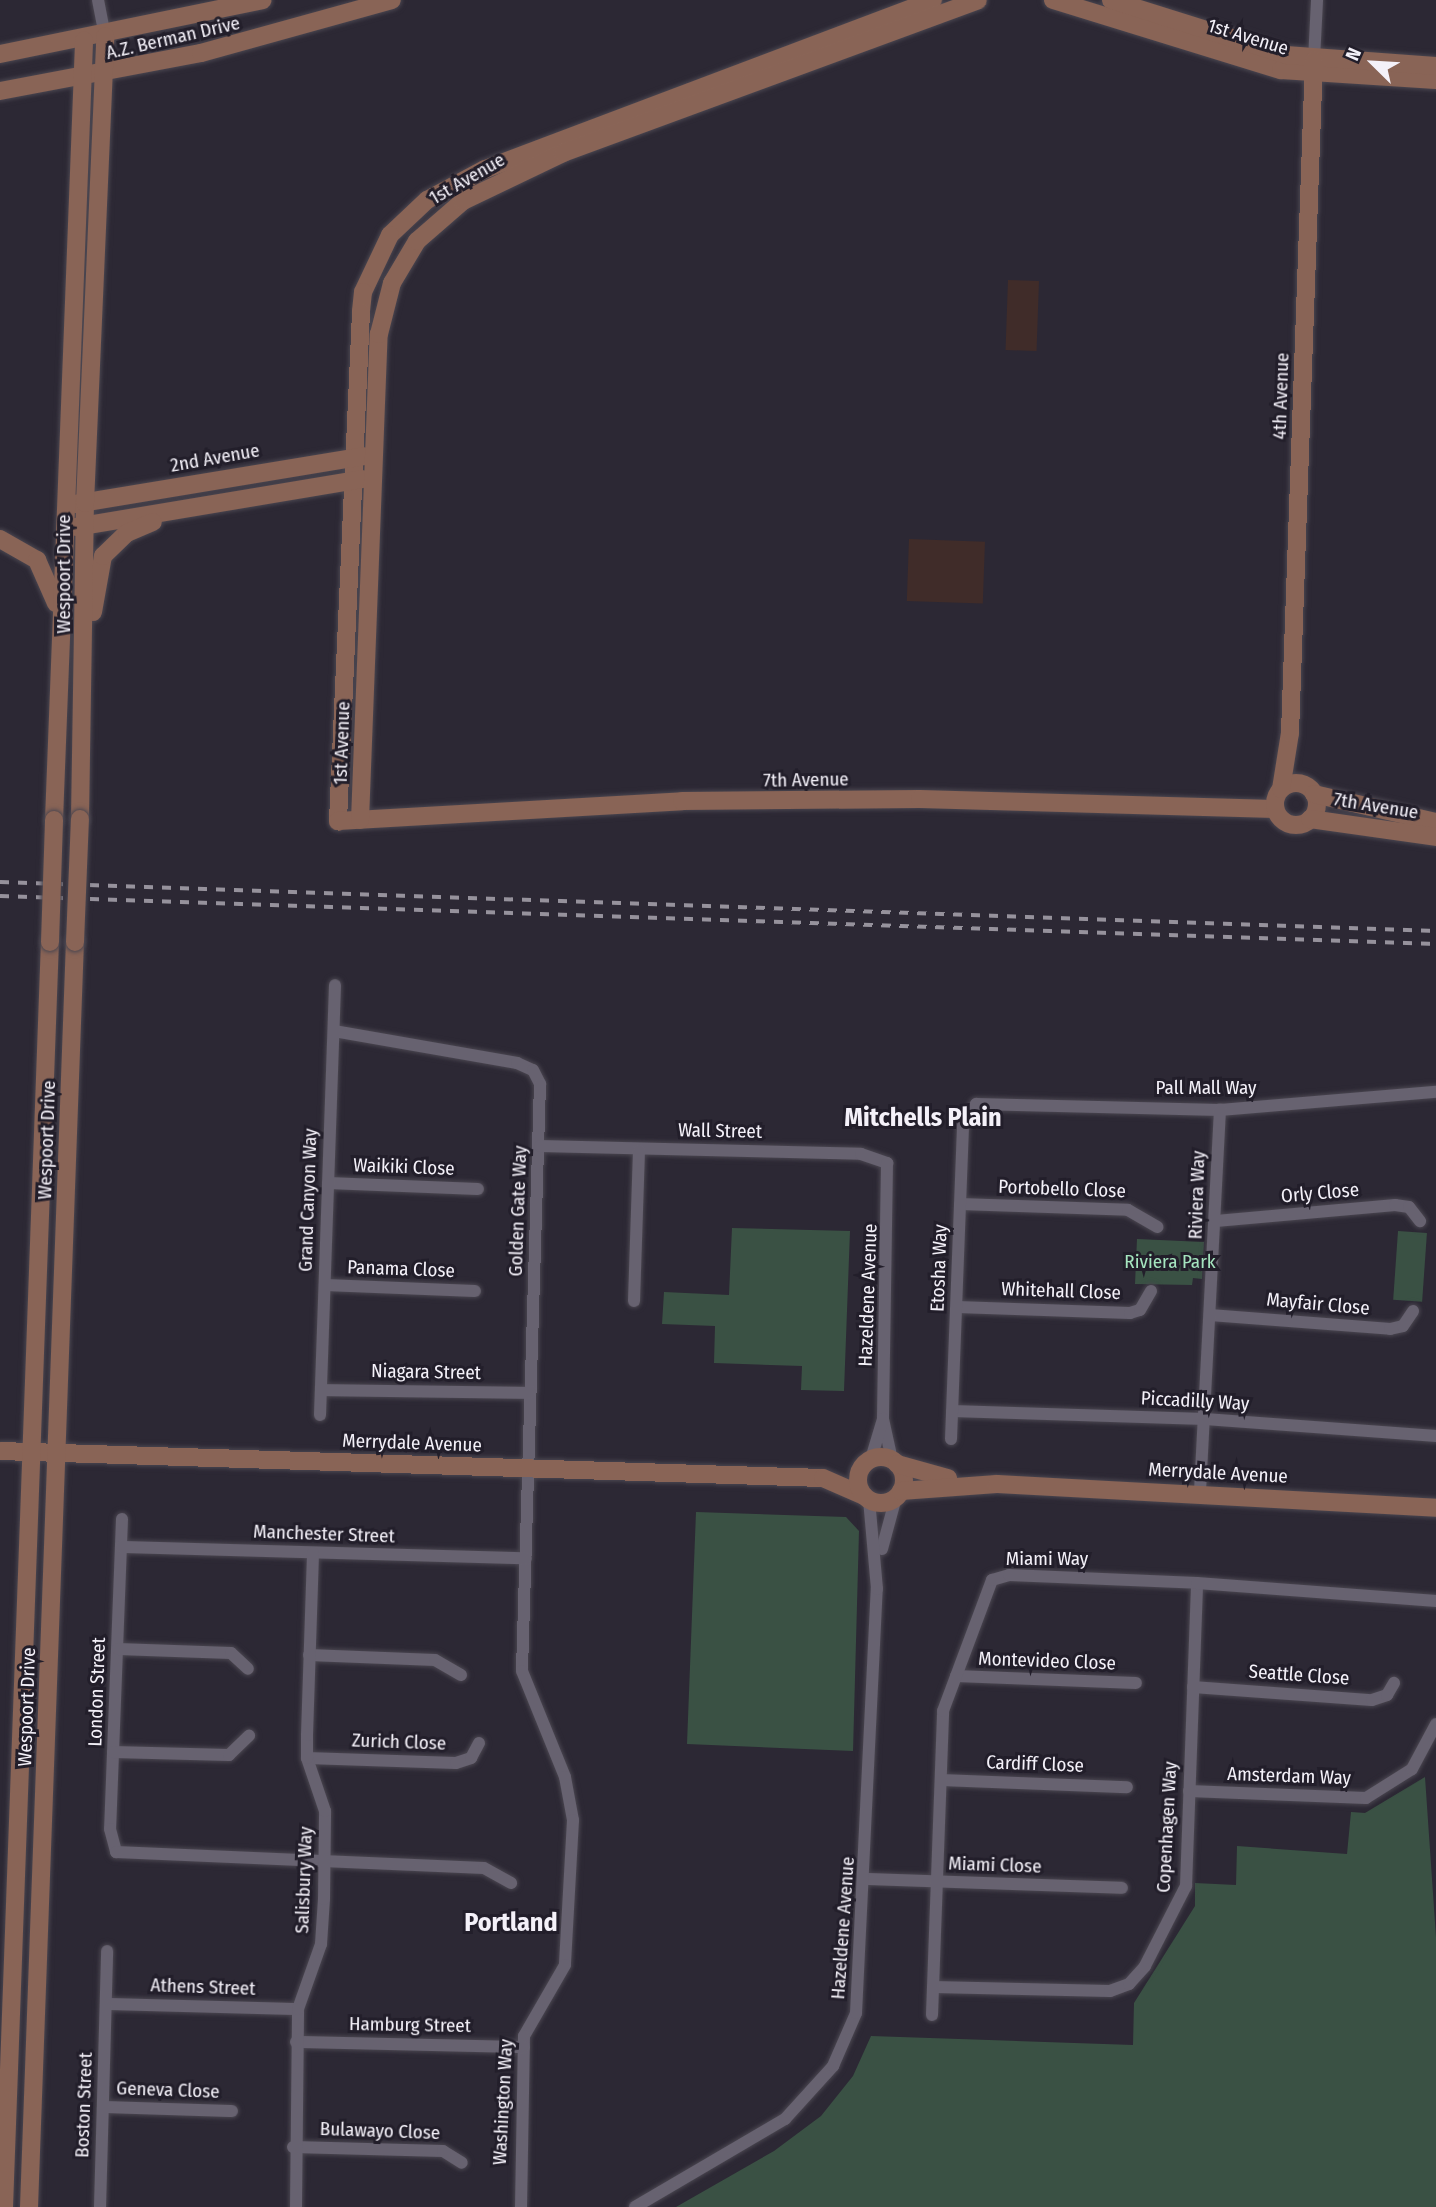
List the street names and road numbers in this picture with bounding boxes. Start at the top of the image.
street label: A.Z. Berman Drive [104,12,242,64]
street label: 1st Avenue [1205,14,1291,60]
street label: 1st Avenue [425,148,509,210]
street label: 4th Avenue [1268,352,1294,440]
street label: 2nd Avenue [169,439,261,477]
street label: Wespoort Drive [53,514,75,634]
street label: 1st Avenue [329,701,355,785]
street label: 7th Avenue [763,768,849,792]
street label: 7th Avenue [1332,788,1420,824]
street label: Pall Mall Way [1156,1077,1256,1099]
street label: Wespoort Drive [34,1080,60,1200]
street label: Wall Street [678,1119,762,1143]
street label: Grand Canyon Way [294,1128,322,1272]
street label: Golden Gate Way [504,1145,532,1277]
street label: Riviera Way [1184,1150,1210,1240]
street label: Waikiki Close [353,1154,455,1180]
street label: Portobello Close [998,1175,1126,1203]
street label: Orly Close [1280,1178,1360,1208]
street label: Hazeldene Avenue [854,1223,882,1367]
street label: Etosha Way [926,1224,952,1312]
street label: Panama Close [347,1256,455,1282]
street label: Whitehall Close [1001,1278,1121,1304]
street label: Mayfair Close [1265,1288,1371,1320]
street label: Niagara Street [371,1360,481,1384]
street label: Piccadilly Way [1140,1387,1250,1415]
street label: Merrydale Avenue [342,1429,482,1457]
street label: Merrydale Avenue [1148,1458,1288,1488]
street label: Manchester Street [253,1520,395,1548]
street label: Miami Way [1006,1548,1088,1570]
street label: London Street [84,1637,110,1747]
street label: Wespoort Drive [14,1647,40,1767]
street label: Montevideo Close [978,1647,1116,1675]
street label: Seattle Close [1248,1660,1350,1690]
street label: Zurich Close [351,1729,447,1755]
street label: Cardiff Close [986,1751,1084,1777]
street label: Copenhagen Way [1152,1761,1182,1893]
street label: Amsterdam Way [1227,1762,1351,1790]
street label: Salisbury Way [291,1826,317,1934]
street label: Miami Close [948,1852,1042,1878]
street label: Hazeldene Avenue [827,1856,859,2000]
street label: Athens Street [150,1974,256,2000]
street label: Hamburg Street [349,2013,471,2037]
street label: Washington Way [488,2038,518,2166]
street label: Boston Street [71,2052,97,2158]
street label: Geneva Close [116,2077,220,2103]
street label: Bulawayo Close [319,2118,441,2144]

